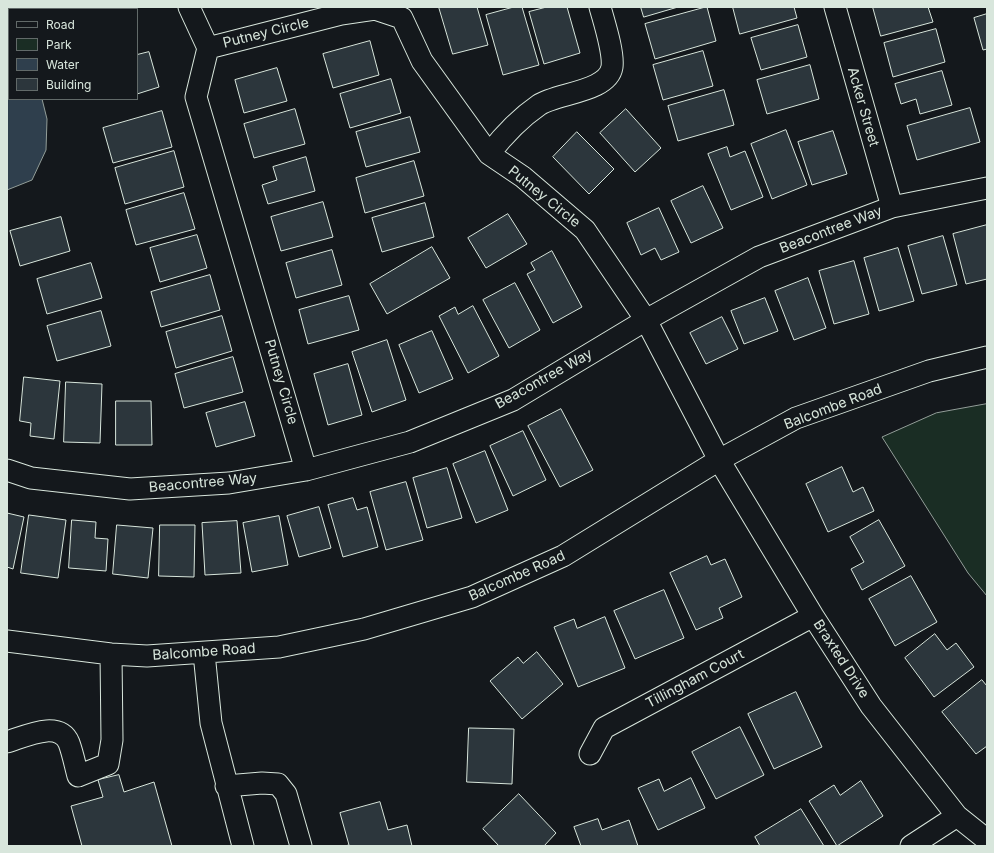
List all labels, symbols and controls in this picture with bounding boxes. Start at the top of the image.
legend [8,8,138,100]
street label: Putney Circle [221,14,311,52]
text: Road [46,17,75,32]
text: Park [46,37,72,52]
text: Water [46,57,79,72]
street label: Acker Street [844,65,882,149]
text: Building [46,77,91,92]
street label: Putney Circle [505,163,583,231]
street label: Beacontree Way [777,203,885,257]
street label: Putney Circle [261,337,301,427]
street label: Beacontree Way [492,345,596,413]
street label: Balcombe Road [782,381,884,433]
street label: Beacontree Way [148,470,258,496]
street label: Balcombe Road [466,547,568,605]
street label: Braxted Drive [809,617,873,701]
street label: Balcombe Road [152,640,256,664]
street label: Tillingham Court [643,646,747,712]

